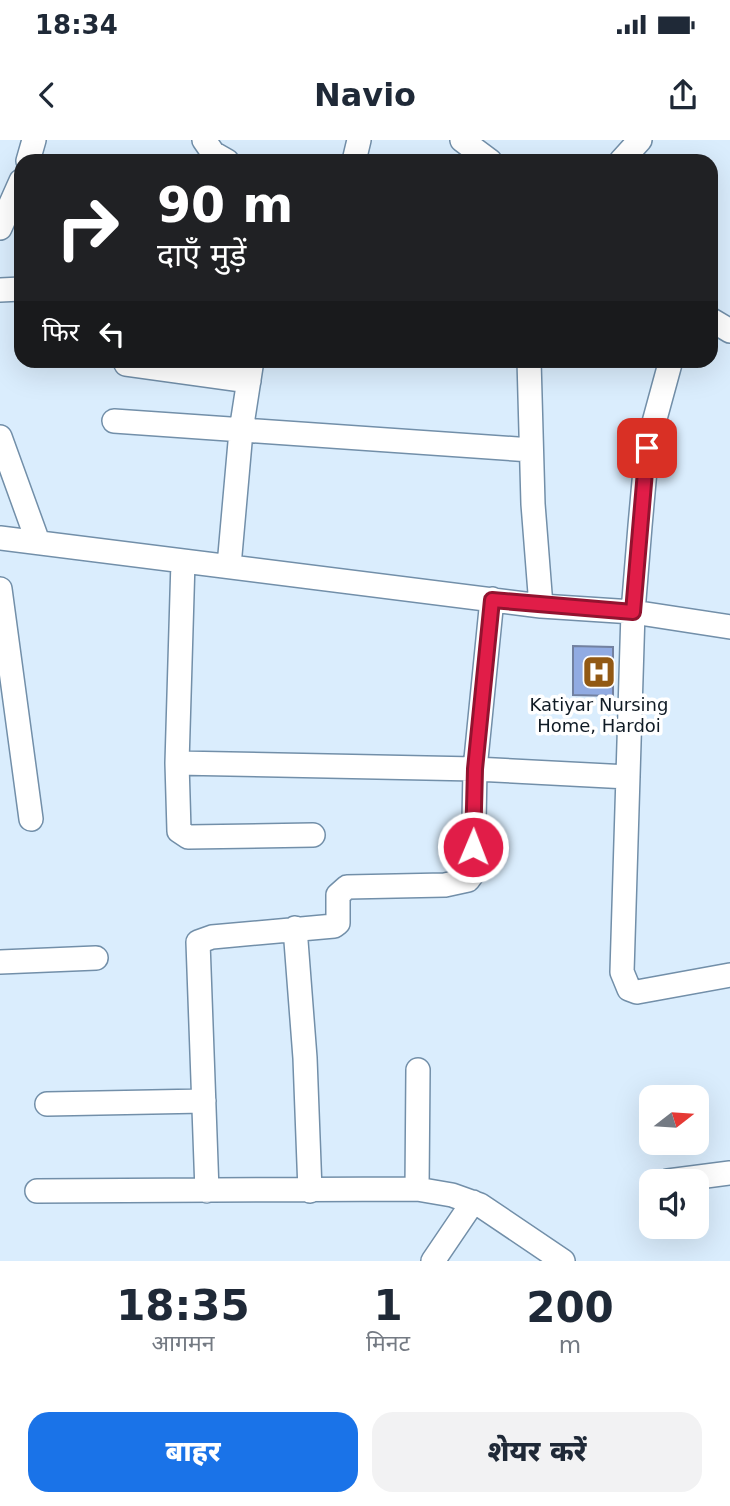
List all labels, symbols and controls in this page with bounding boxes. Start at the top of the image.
text: 18:34 [35,10,118,40]
icon: back [28,76,66,114]
text: Navio [314,76,416,114]
icon: share [664,76,702,114]
text: 90 m [157,177,293,234]
icon: right [42,182,133,273]
text: दाएँ मुड़ें [157,236,246,274]
icon: left [93,315,131,353]
text: फिर [42,317,79,347]
pin [617,418,677,478]
icon: arrive [628,429,666,467]
hospital icon: Katiyar Nursing Home, Hardoi [580,653,618,691]
place label: Katiyar Nursing Home, Hardoi [530,694,668,736]
position arrow [436,810,510,884]
north arrow [639,1085,709,1155]
map controls [639,1085,709,1239]
button: sound [639,1169,709,1239]
text: 18:35 [116,1281,250,1330]
text: 1 [373,1281,403,1330]
text: 200 [526,1283,614,1332]
text: आगमन [151,1330,214,1356]
text: मिनट [366,1330,410,1356]
text: m [559,1332,581,1358]
button: बाहर [28,1412,358,1492]
button: शेयर करें [372,1412,702,1492]

